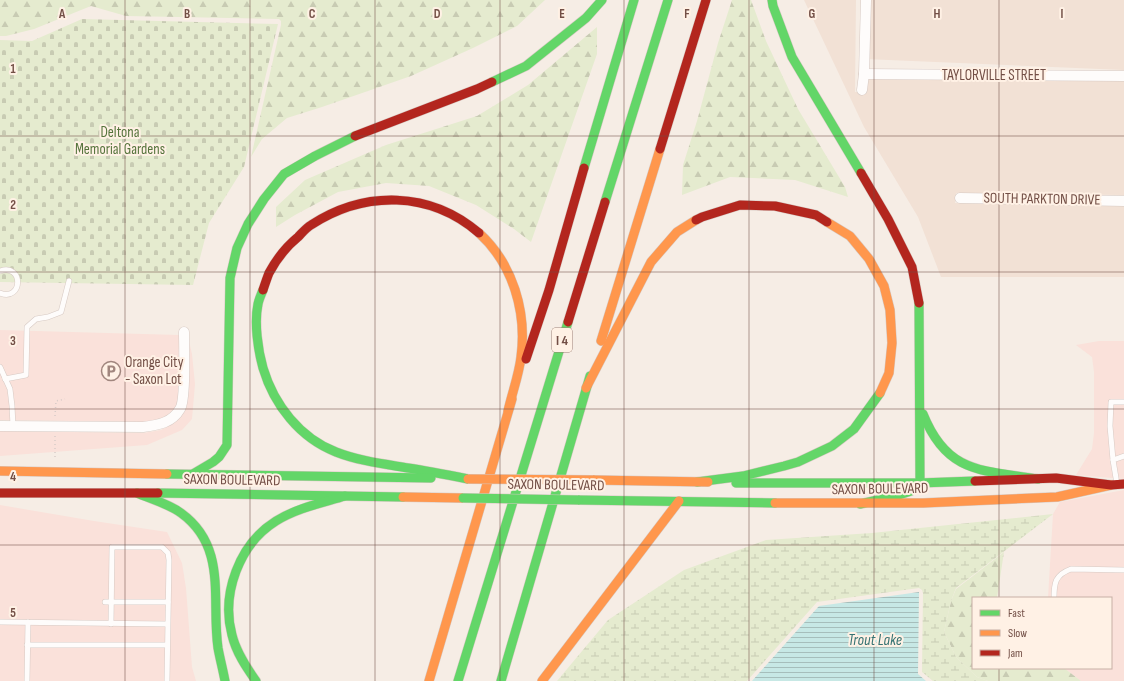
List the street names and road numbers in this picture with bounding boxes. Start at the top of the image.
street label: TAYLORVILLE STREET [942,66,1046,85]
street label: SOUTH PARKTON DRIVE [983,188,1101,210]
road number: I 4 [552,328,572,352]
street label: SAXON BOULEVARD [183,470,281,490]
street label: SAXON BOULEVARD [507,475,605,495]
street label: SAXON BOULEVARD [831,479,929,499]

